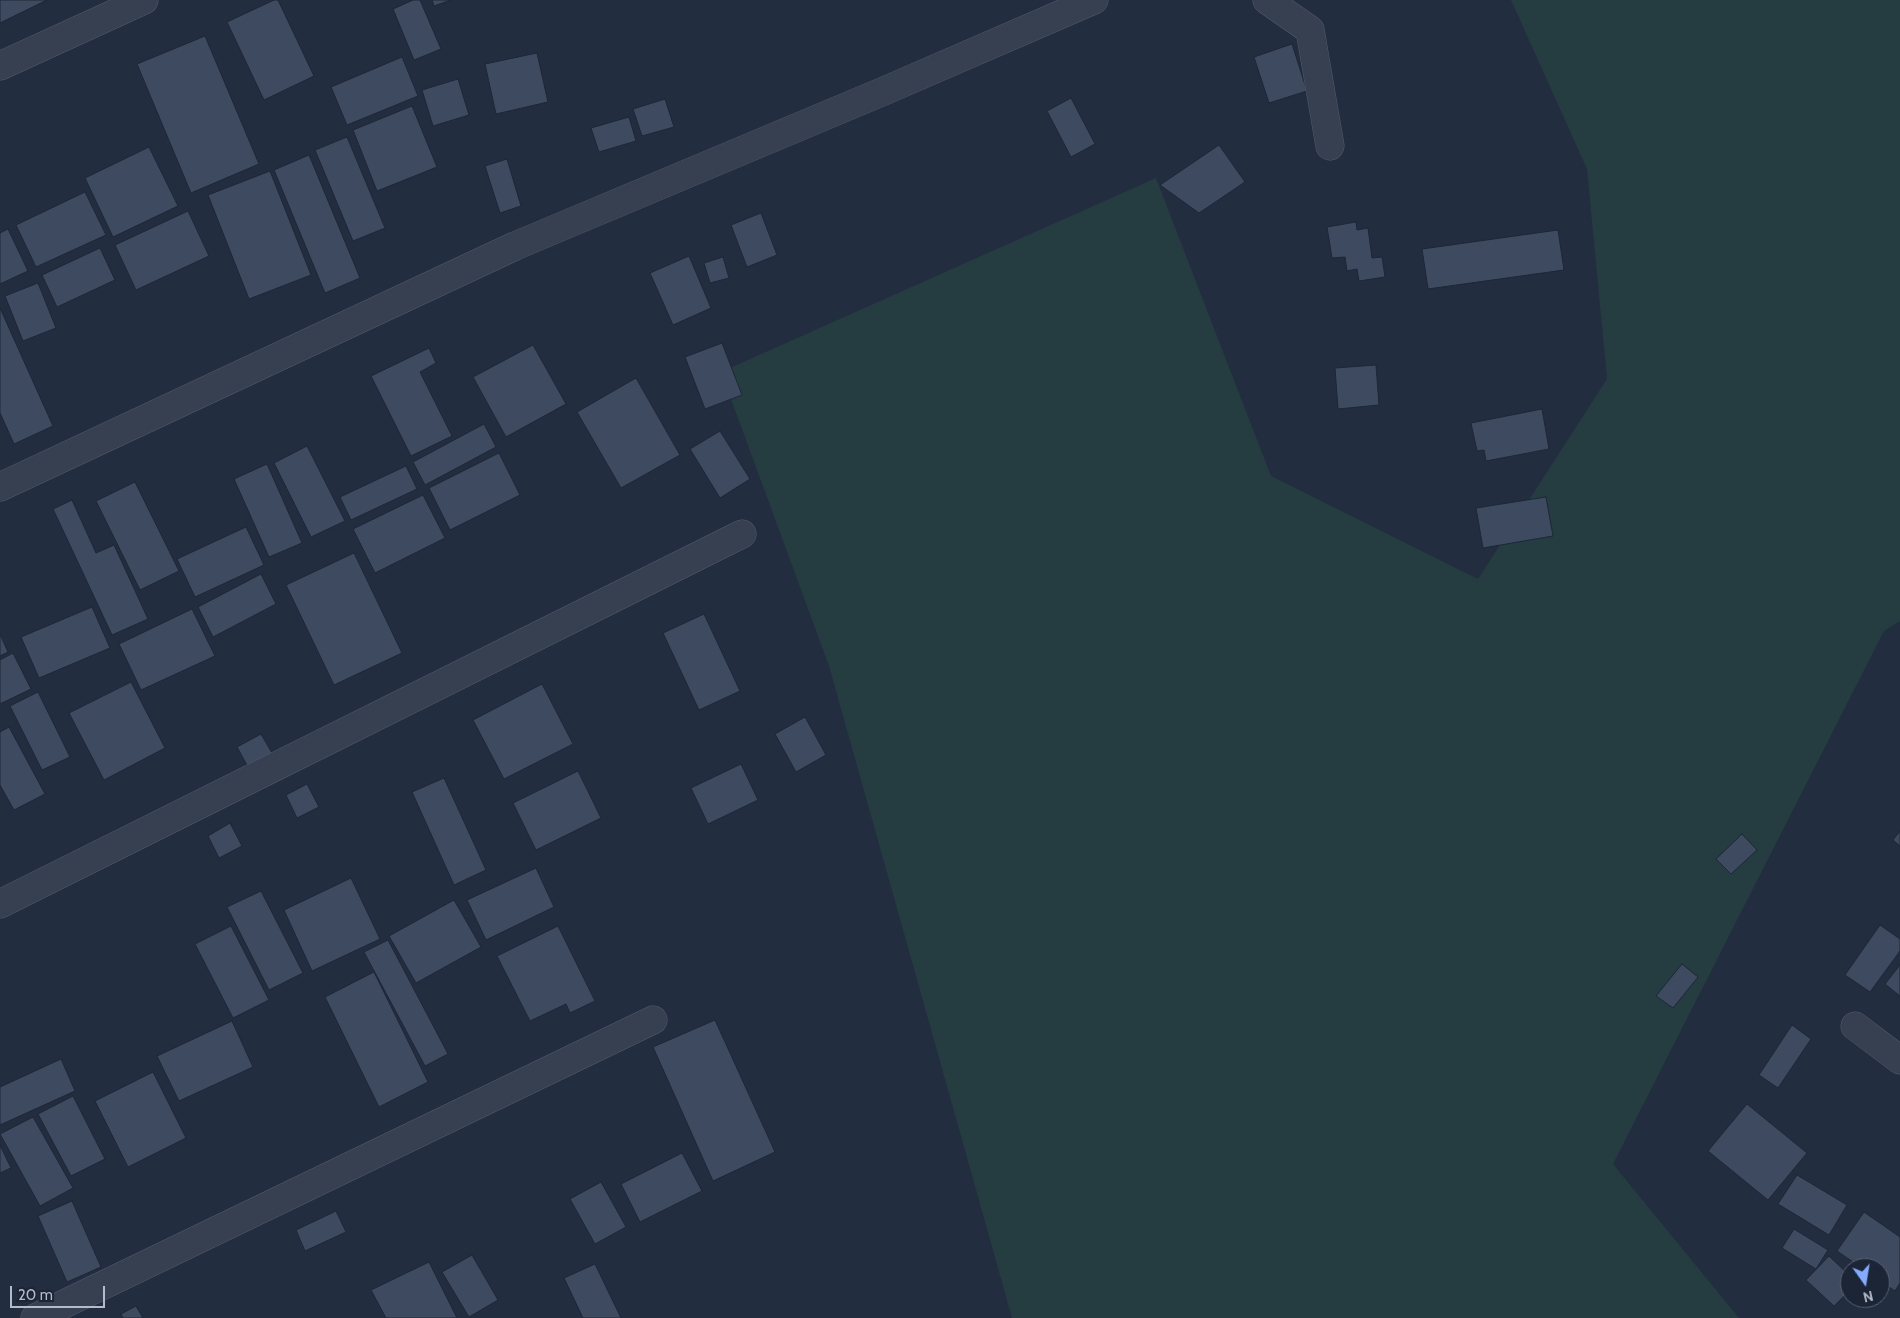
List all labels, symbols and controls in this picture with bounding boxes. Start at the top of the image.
north arrow [1840,1258,1890,1308]
scale bar [12,1276,108,1308]
text: 20 m [18,1286,53,1304]
text: N [1861,1287,1875,1307]

